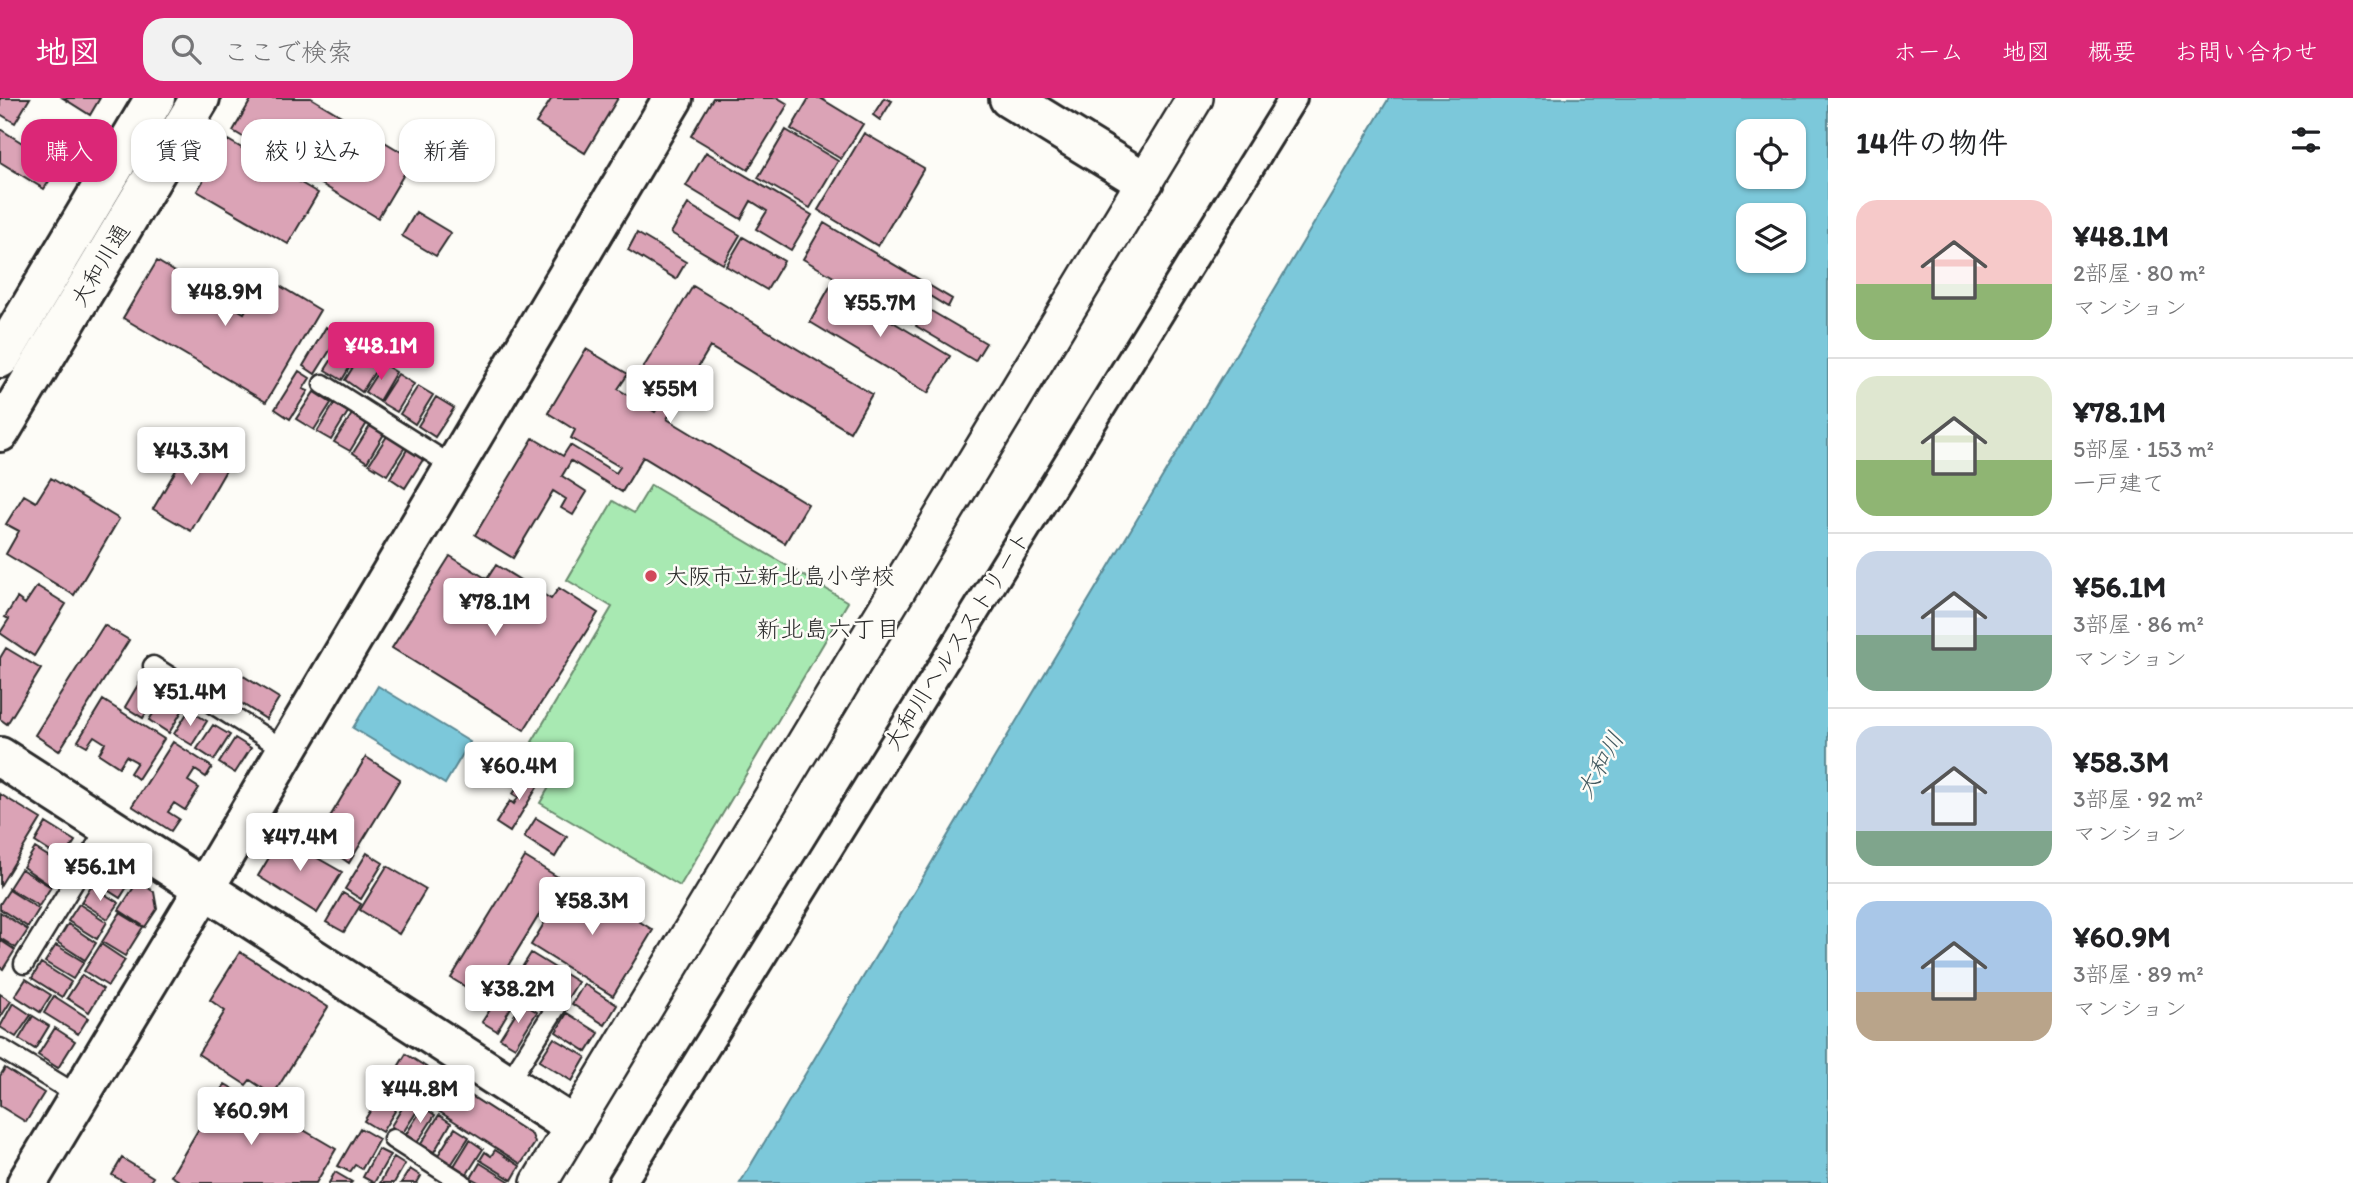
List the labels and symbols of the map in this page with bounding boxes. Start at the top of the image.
street label: 大和川通 [64,218,136,312]
pin: ¥48.9M [168,268,282,328]
pin: ¥55.7M [823,280,937,339]
pin: ¥48.1M [324,322,438,382]
pin: ¥55M [629,366,711,425]
pin: ¥43.3M [134,428,248,487]
street label: 大和川ヘルスストリート [878,525,1036,755]
place label: 大阪市立新北島小学校 [665,562,895,590]
marker: 大阪市立新北島小学校 [643,568,659,584]
pin: ¥78.1M [438,578,552,638]
district label: 新北島六丁目 [756,614,900,643]
pin: ¥51.4M [133,668,247,728]
water label: 大和川 [1569,726,1630,803]
pin: ¥60.4M [462,742,576,802]
pin: ¥47.4M [243,814,357,873]
pin: ¥56.1M [43,844,157,903]
pin: ¥58.3M [535,878,649,937]
pin: ¥38.2M [461,965,575,1025]
pin: ¥44.8M [363,1066,477,1125]
pin: ¥60.9M [194,1088,308,1147]

